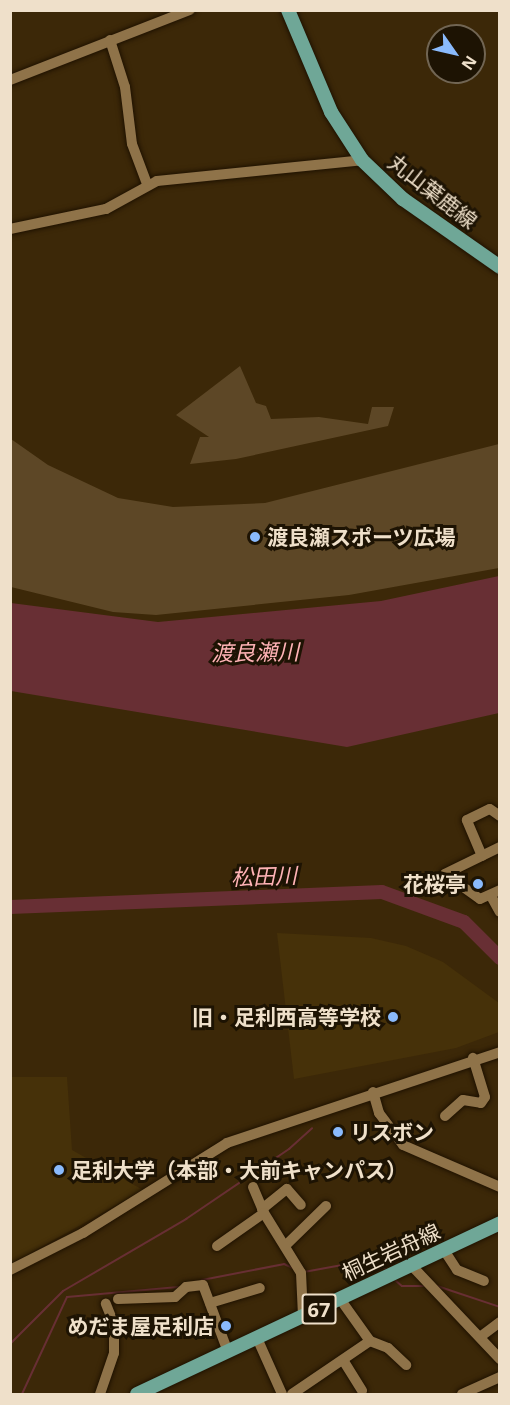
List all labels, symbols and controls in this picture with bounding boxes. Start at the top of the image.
north arrow [426,24,486,84]
text: N [457,51,482,74]
street label: 丸山葉鹿線 [384,149,482,233]
place label: 渡良瀬スポーツ広場 [267,524,456,550]
marker: 渡良瀬スポーツ広場 [248,530,262,544]
water label: 渡良瀬川 [211,638,299,666]
water label: 松田川 [231,862,297,890]
place label: 花桜亭 [403,871,466,897]
marker: 花桜亭 [471,877,485,891]
place label: 旧・足利西高等学校 [192,1004,381,1030]
marker: 旧・足利西高等学校 [386,1010,400,1024]
place label: リスボン [350,1119,434,1145]
marker: リスボン [331,1125,345,1139]
place label: 足利大学（本部・大前キャンパス） [71,1157,407,1183]
marker: 足利大学（本部・大前キャンパス） [52,1163,66,1177]
street label: 桐生岩舟線 [338,1218,444,1286]
road number: 67 [301,1292,337,1326]
place label: めだま屋足利店 [67,1313,214,1339]
marker: めだま屋足利店 [219,1319,233,1333]

